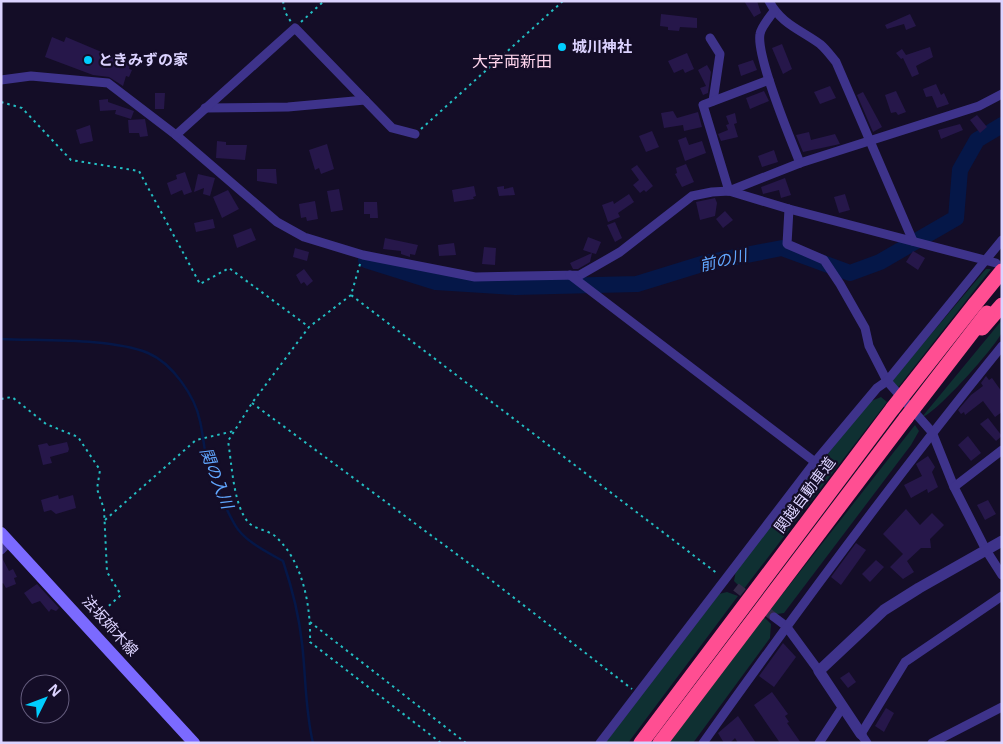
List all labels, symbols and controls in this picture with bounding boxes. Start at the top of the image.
place label: 城川神社 [572,36,632,56]
marker: 城川神社 [556,41,568,53]
place label: ときみずの家 [98,49,188,69]
district label: 大字両新田 [472,50,552,72]
marker: ときみずの家 [82,54,94,66]
water label: 前の川 [697,243,751,276]
water label: 関の入川 [195,444,239,514]
street label: 関越自動車道 [769,452,839,536]
street label: 法坂姉木線 [78,591,143,660]
north arrow [20,674,70,724]
text: N [44,679,66,701]

